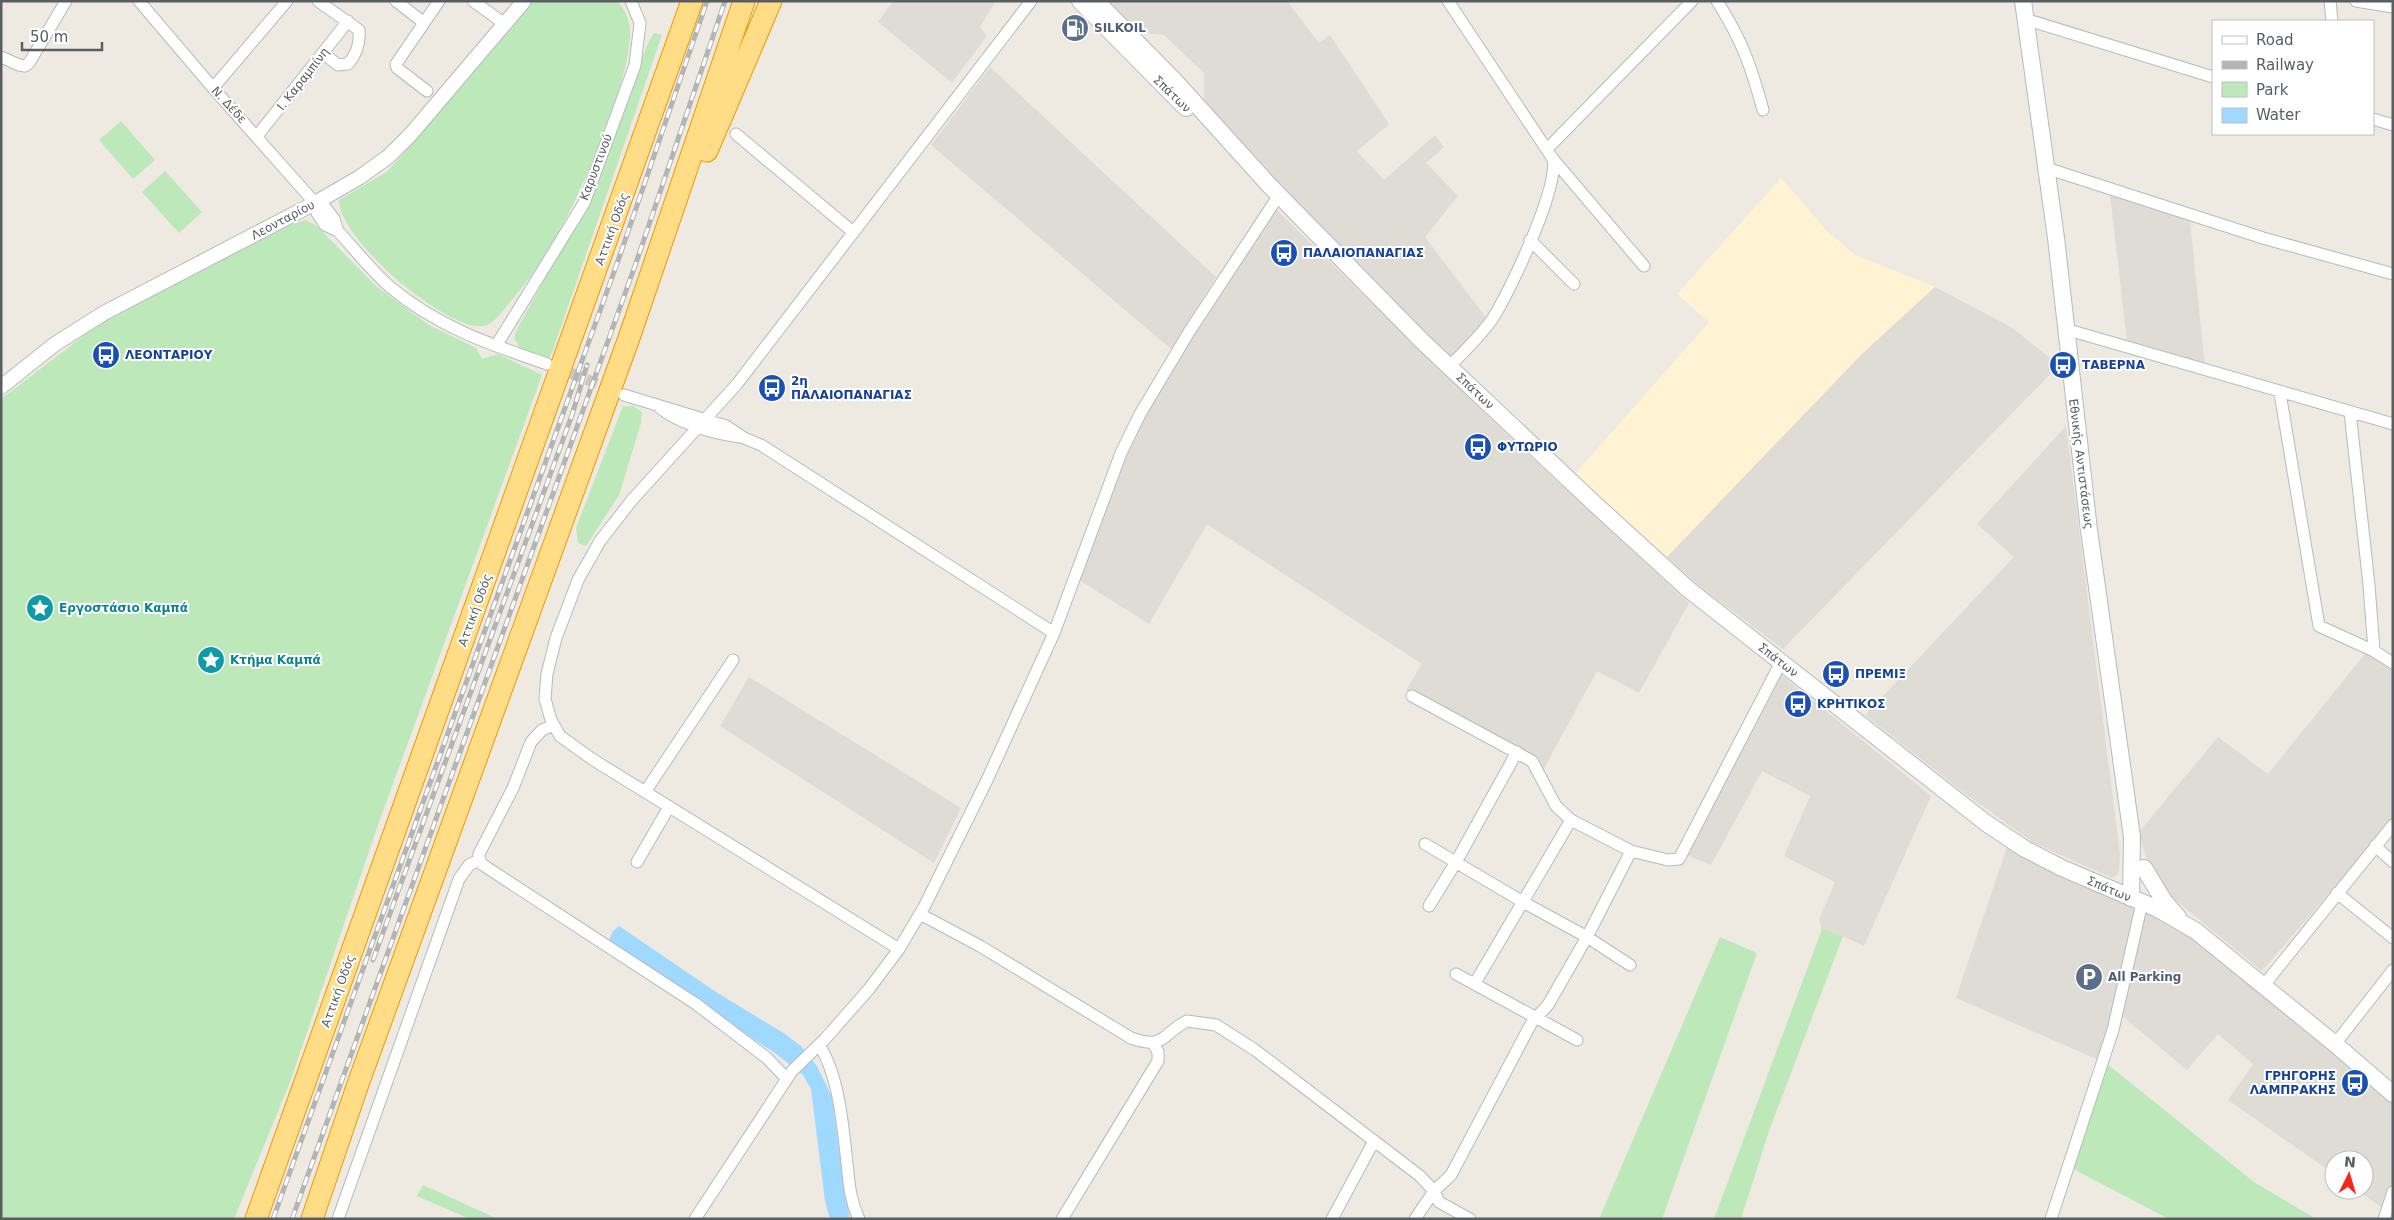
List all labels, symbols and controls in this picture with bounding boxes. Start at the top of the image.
fuel station icon: SILKOIL [1060,13,1090,43]
scale bar [22,20,102,52]
legend [2212,20,2374,135]
place label: SILKOIL [1094,21,1146,35]
text: 50 m [30,28,68,46]
text: Road [2256,31,2294,49]
street label: Ι. Καραμπίνη [274,45,332,113]
text: Railway [2256,56,2314,74]
street label: Σπάτων [1150,73,1194,115]
text: Park [2256,81,2289,99]
street label: Ν. Δέδε [208,84,250,126]
text: Water [2256,106,2301,124]
street label: Καρυστινού [577,132,615,202]
street label: Αττική Οδός [592,191,632,267]
street label: Λεονταρίου [249,197,317,243]
bus stop icon: ΠΑΛΑΙΟΠΑΝΑΓΙΑΣ [1269,238,1299,268]
place label: ΠΑΛΑΙΟΠΑΝΑΓΙΑΣ [1303,246,1424,260]
bus stop icon: ΛΕΟΝΤΑΡΙΟΥ [91,340,121,370]
place label: ΛΕΟΝΤΑΡΙΟΥ [125,348,213,362]
bus stop icon: ΤΑΒΕΡΝΑ [2048,350,2078,380]
place label: ΤΑΒΕΡΝΑ [2082,358,2146,372]
street label: Σπάτων [1453,370,1497,412]
bus stop icon: 2η ΠΑΛΑΙΟΠΑΝΑΓΙΑΣ [757,373,787,403]
place label: 2η ΠΑΛΑΙΟΠΑΝΑΓΙΑΣ [791,374,912,402]
street label: Εθνικής Αντιστάσεως [2066,398,2096,530]
bus stop icon: ΦΥΤΩΡΙΟ [1463,432,1493,462]
place label: ΦΥΤΩΡΙΟ [1497,440,1558,454]
street label: Αττική Οδός [455,572,495,648]
place icon: Εργοστάσιο Καμπά [25,593,55,623]
place label: Εργοστάσιο Καμπά [59,601,188,615]
street label: Σπάτων [1755,640,1801,680]
place icon: Kτήμα Καμπά [196,645,226,675]
place label: Kτήμα Καμπά [230,653,321,667]
bus stop icon: ΠΡΕΜΙΞ [1821,659,1851,689]
place label: ΠΡΕΜΙΞ [1855,667,1906,681]
bus stop icon: ΚΡΗΤΙΚΟΣ [1783,689,1813,719]
place label: ΚΡΗΤΙΚΟΣ [1817,697,1885,711]
street label: Σπάτων [2085,873,2133,905]
street label: Αττική Οδός [318,953,358,1029]
parking icon: All Parking [2074,962,2104,992]
place label: All Parking [2108,970,2181,984]
bus stop icon: ΓΡΗΓΟΡΗΣ ΛΑΜΠΡΑΚΗΣ [2340,1068,2370,1098]
place label: ΓΡΗΓΟΡΗΣ ΛΑΜΠΡΑΚΗΣ [2250,1069,2336,1097]
north arrow [2324,1150,2374,1200]
text: N [2344,1154,2357,1171]

